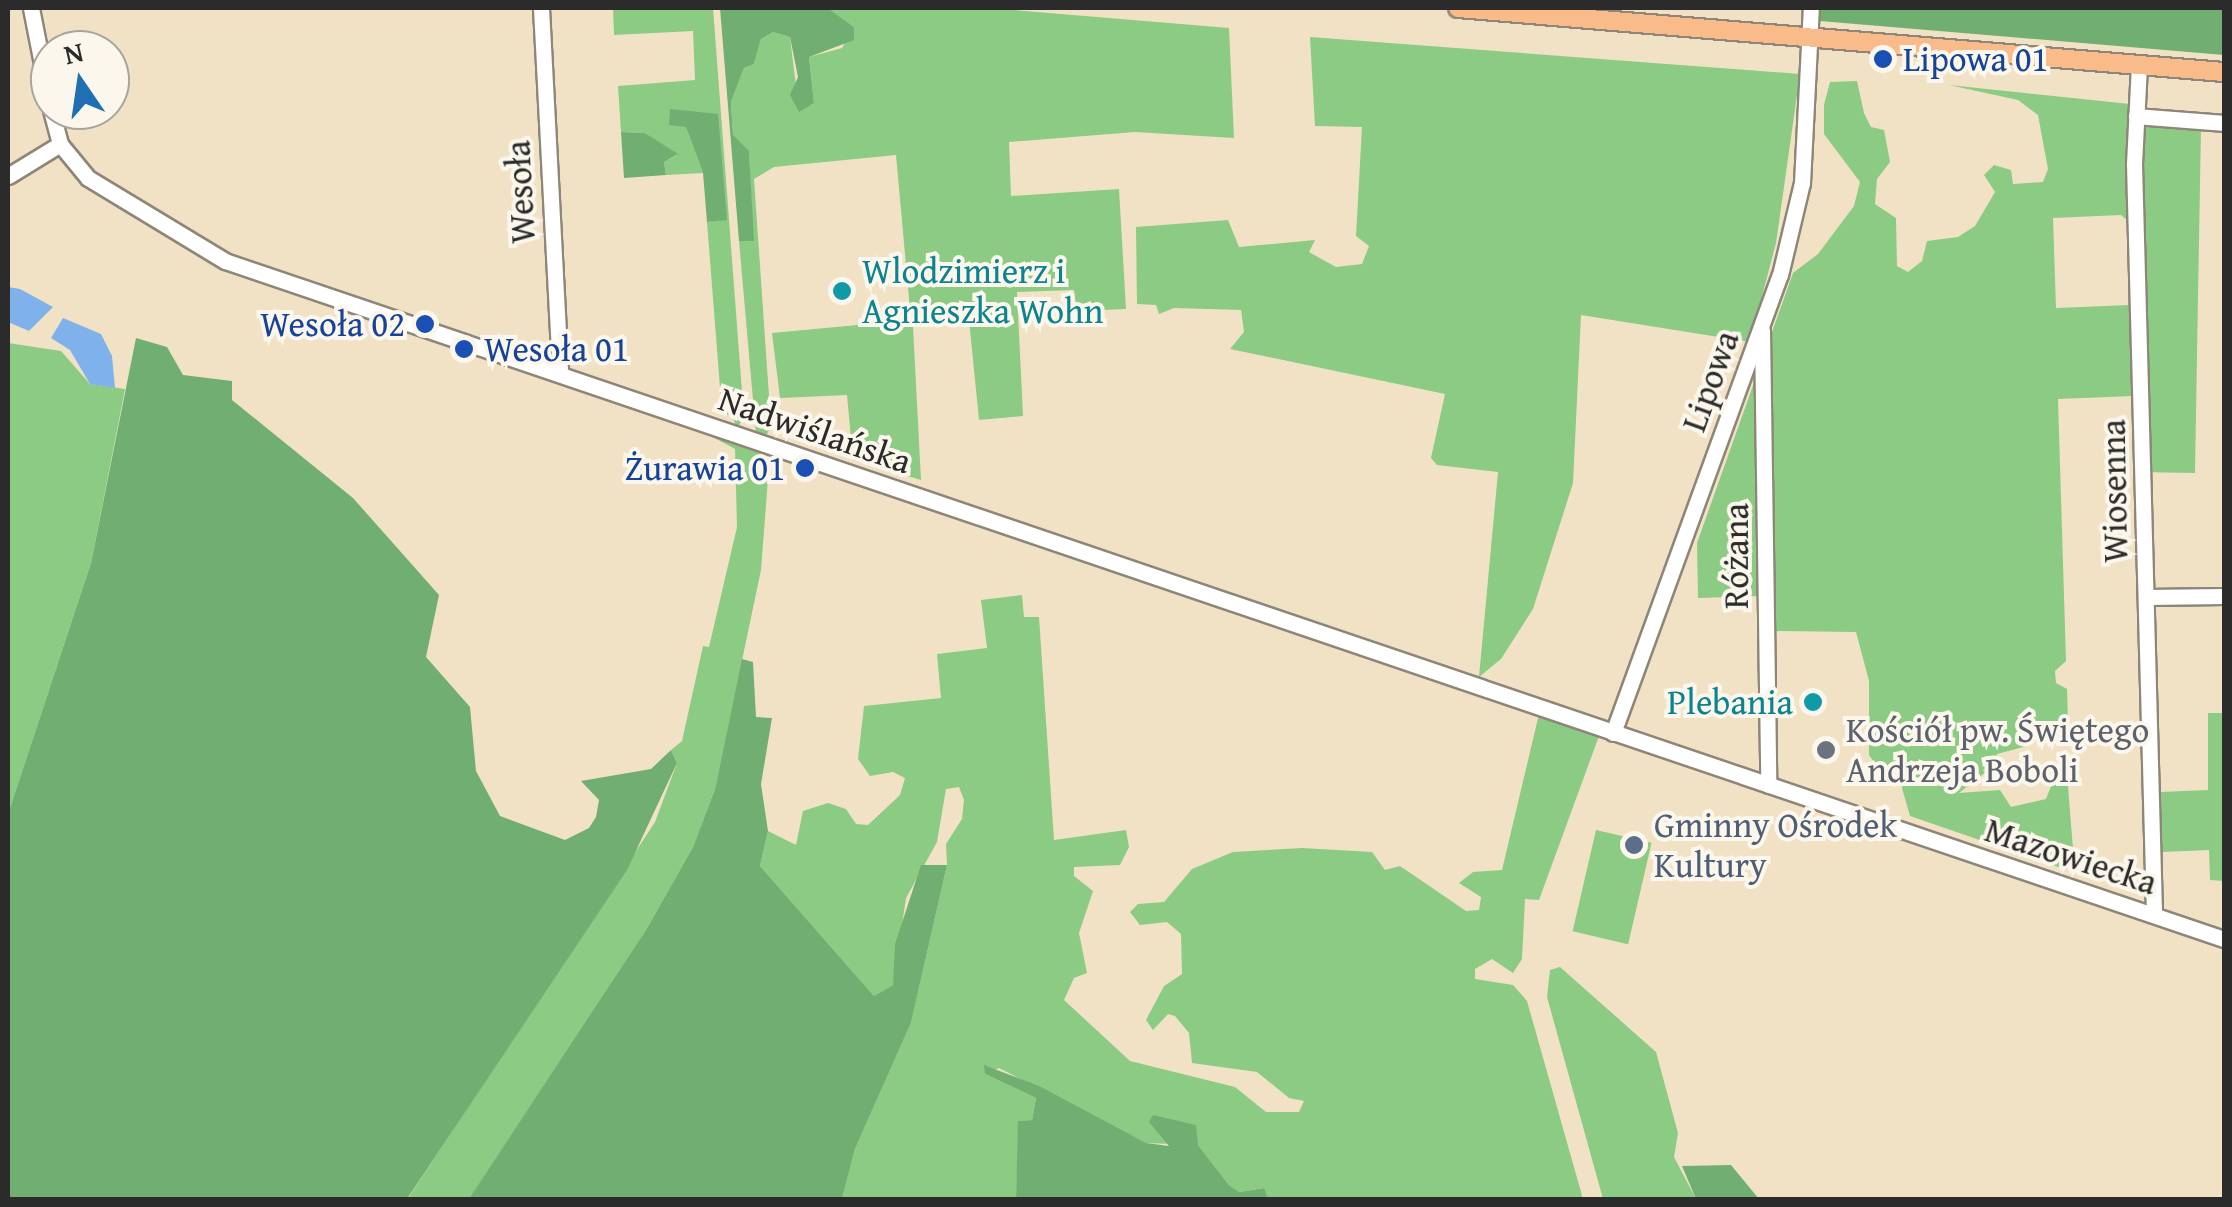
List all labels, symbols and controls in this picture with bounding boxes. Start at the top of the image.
north arrow [30,30,130,130]
text: N [60,30,87,74]
place label: Lipowa 01 [1903,38,2048,80]
marker: Lipowa 01 [1872,48,1894,70]
street label: Wesoła [496,139,544,245]
place label: Wlodzimierz i Agnieszka Wohn [862,250,1103,332]
marker: Wlodzimierz i Agnieszka Wohn [831,280,853,302]
place label: Wesoła 02 [260,303,405,345]
marker: Wesoła 02 [414,313,436,335]
street label: Lipowa [1672,325,1748,437]
place label: Wesoła 01 [484,328,629,370]
marker: Wesoła 01 [453,338,475,360]
street label: Nadwiślańska [713,377,917,483]
street label: Wiosenna [2092,419,2136,563]
place label: Żurawia 01 [625,447,785,489]
marker: Żurawia 01 [794,457,816,479]
street label: Różana [1715,503,1757,609]
place label: Plebania [1667,681,1793,723]
marker: Plebania [1802,691,1824,713]
place label: Kościół pw. Świętego Andrzeja Boboli [1846,709,2149,791]
marker: Kościół pw. Świętego Andrzeja Boboli [1815,739,1837,761]
place label: Gminny Ośrodek Kultury [1654,804,1897,886]
street label: Mazowiecka [1980,808,2162,904]
marker: Gminny Ośrodek Kultury [1623,834,1645,856]

